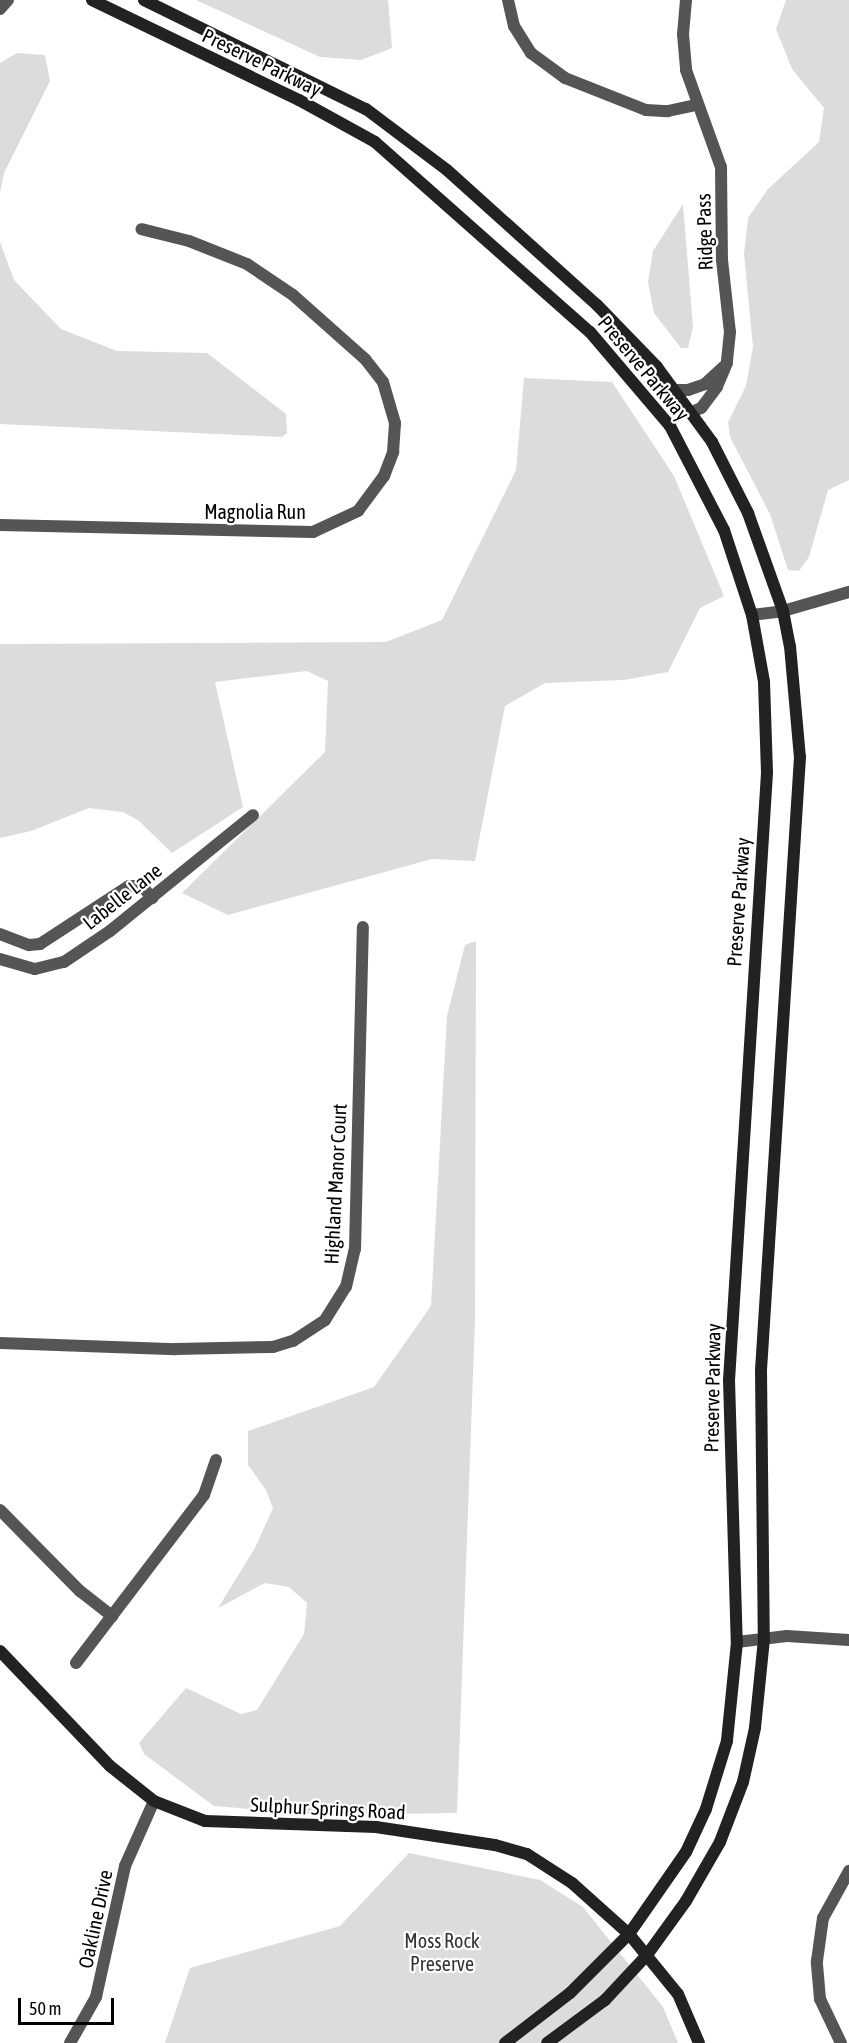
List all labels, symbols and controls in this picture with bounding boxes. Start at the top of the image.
street label: Preserve Parkway [199,23,325,101]
street label: Ridge Pass [691,193,717,271]
street label: Preserve Parkway [593,311,695,425]
street label: Magnolia Run [204,499,306,523]
street label: Preserve Parkway [722,837,754,967]
street label: Labelle Lane [78,858,166,934]
street label: Highland Manor Court [319,1103,351,1265]
street label: Preserve Parkway [699,1323,725,1453]
street label: Sulphur Springs Road [250,1792,406,1824]
street label: Oakline Drive [73,1868,117,1970]
park label: Moss Rock Preserve [404,1929,480,1976]
scale bar [21,1986,117,2024]
text: 50 m [29,1998,61,2019]

